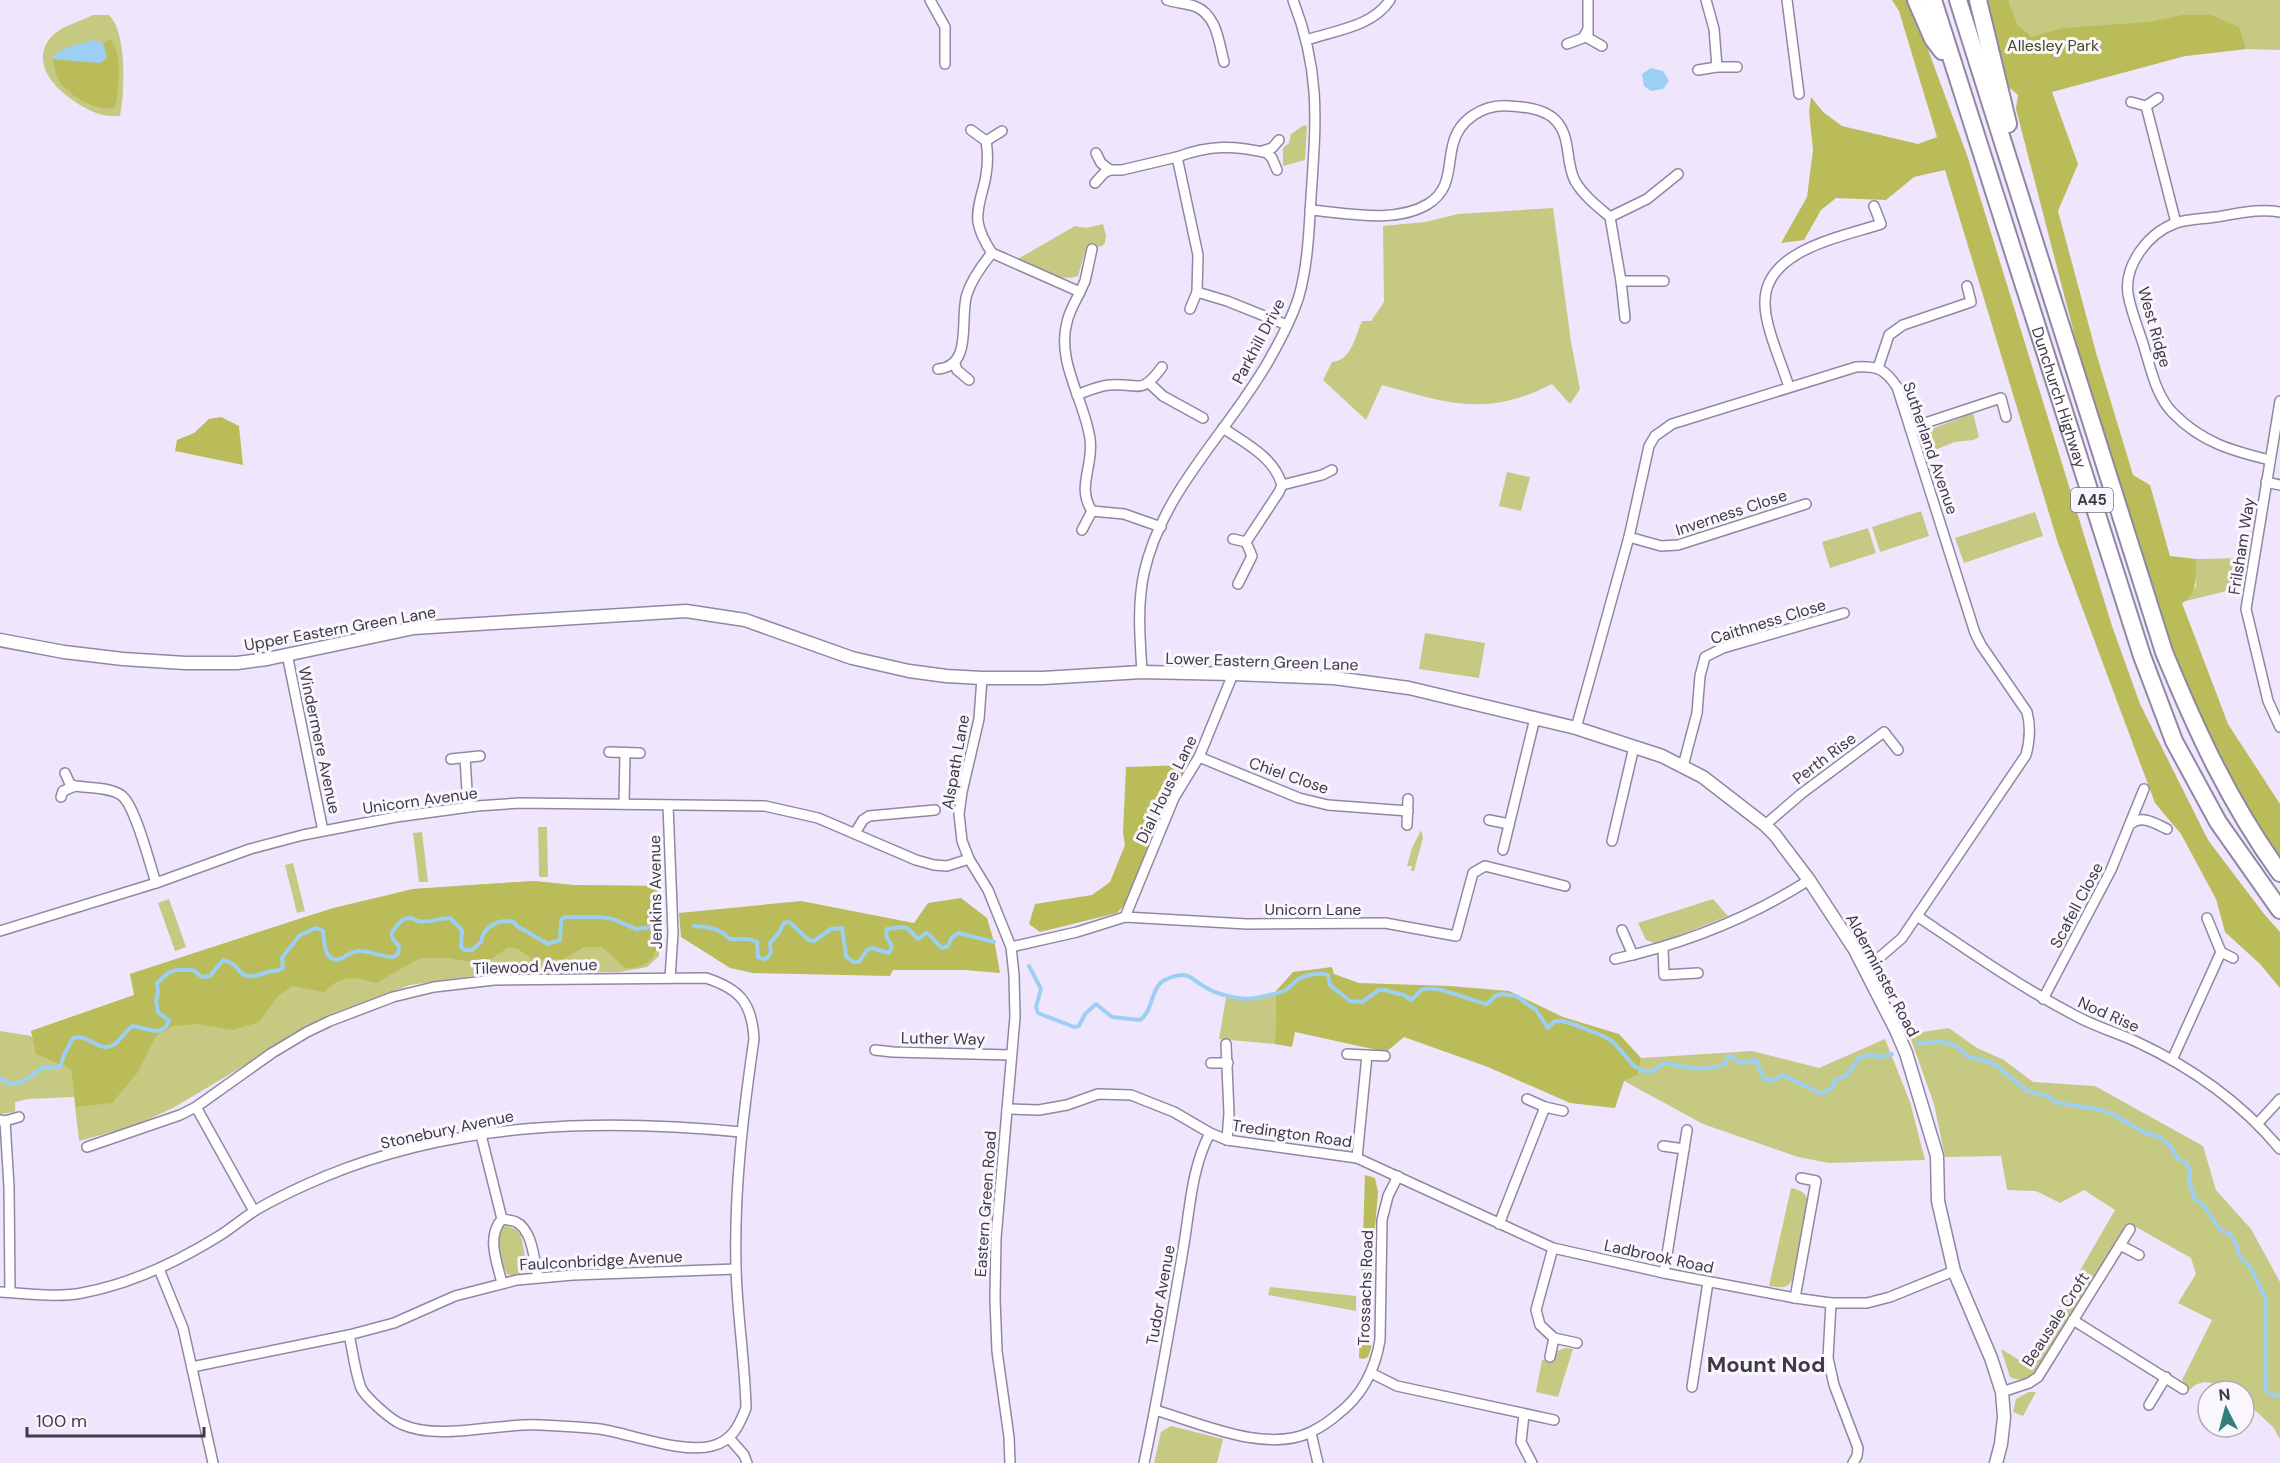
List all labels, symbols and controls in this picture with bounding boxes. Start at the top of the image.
park label: Allesley Park [2007,35,2099,56]
street label: West Ridge [2133,284,2176,370]
street label: Parkhill Drive [1227,295,1290,388]
street label: Dunchurch Highway [2027,324,2092,471]
street label: Sutherland Avenue [1898,379,1963,517]
street label: Inverness Close [1673,485,1790,540]
road number: A45 [2071,488,2113,512]
street label: Frilsham Way [2223,496,2260,596]
street label: Caithness Close [1708,594,1828,649]
street label: Upper Eastern Green Lane [243,601,438,656]
street label: Lower Eastern Green Lane [1165,648,1359,675]
street label: Windermere Avenue [294,664,345,816]
street label: Alspath Lane [937,713,974,811]
street label: Perth Rise [1788,728,1860,789]
street label: Dial House Lane [1131,732,1202,847]
street label: Chiel Close [1246,752,1332,799]
street label: Unicorn Avenue [361,782,479,819]
street label: Jenkins Avenue [644,835,667,949]
street label: Scafell Close [2045,859,2108,952]
street label: Unicorn Lane [1265,899,1361,920]
street label: Alderminster Road [1841,910,1924,1041]
street label: Tilewood Avenue [472,954,598,979]
street label: Nod Rise [2075,992,2143,1037]
street label: Luther Way [901,1027,985,1050]
street label: Stonebury Avenue [379,1105,516,1154]
street label: Tredington Road [1231,1115,1353,1152]
street label: Eastern Green Road [970,1130,1001,1278]
street label: Trossachs Road [1353,1230,1378,1346]
street label: Ladbrook Road [1602,1235,1716,1278]
street label: Tudor Avenue [1141,1243,1180,1347]
street label: Faulconbridge Avenue [519,1246,683,1275]
street label: Beausale Croft [2017,1268,2094,1371]
district label: Mount Nod [1707,1350,1825,1379]
north arrow [2196,1379,2256,1439]
text: N [2218,1384,2231,1406]
scale bar [27,1400,204,1438]
text: 100 m [36,1409,87,1433]

